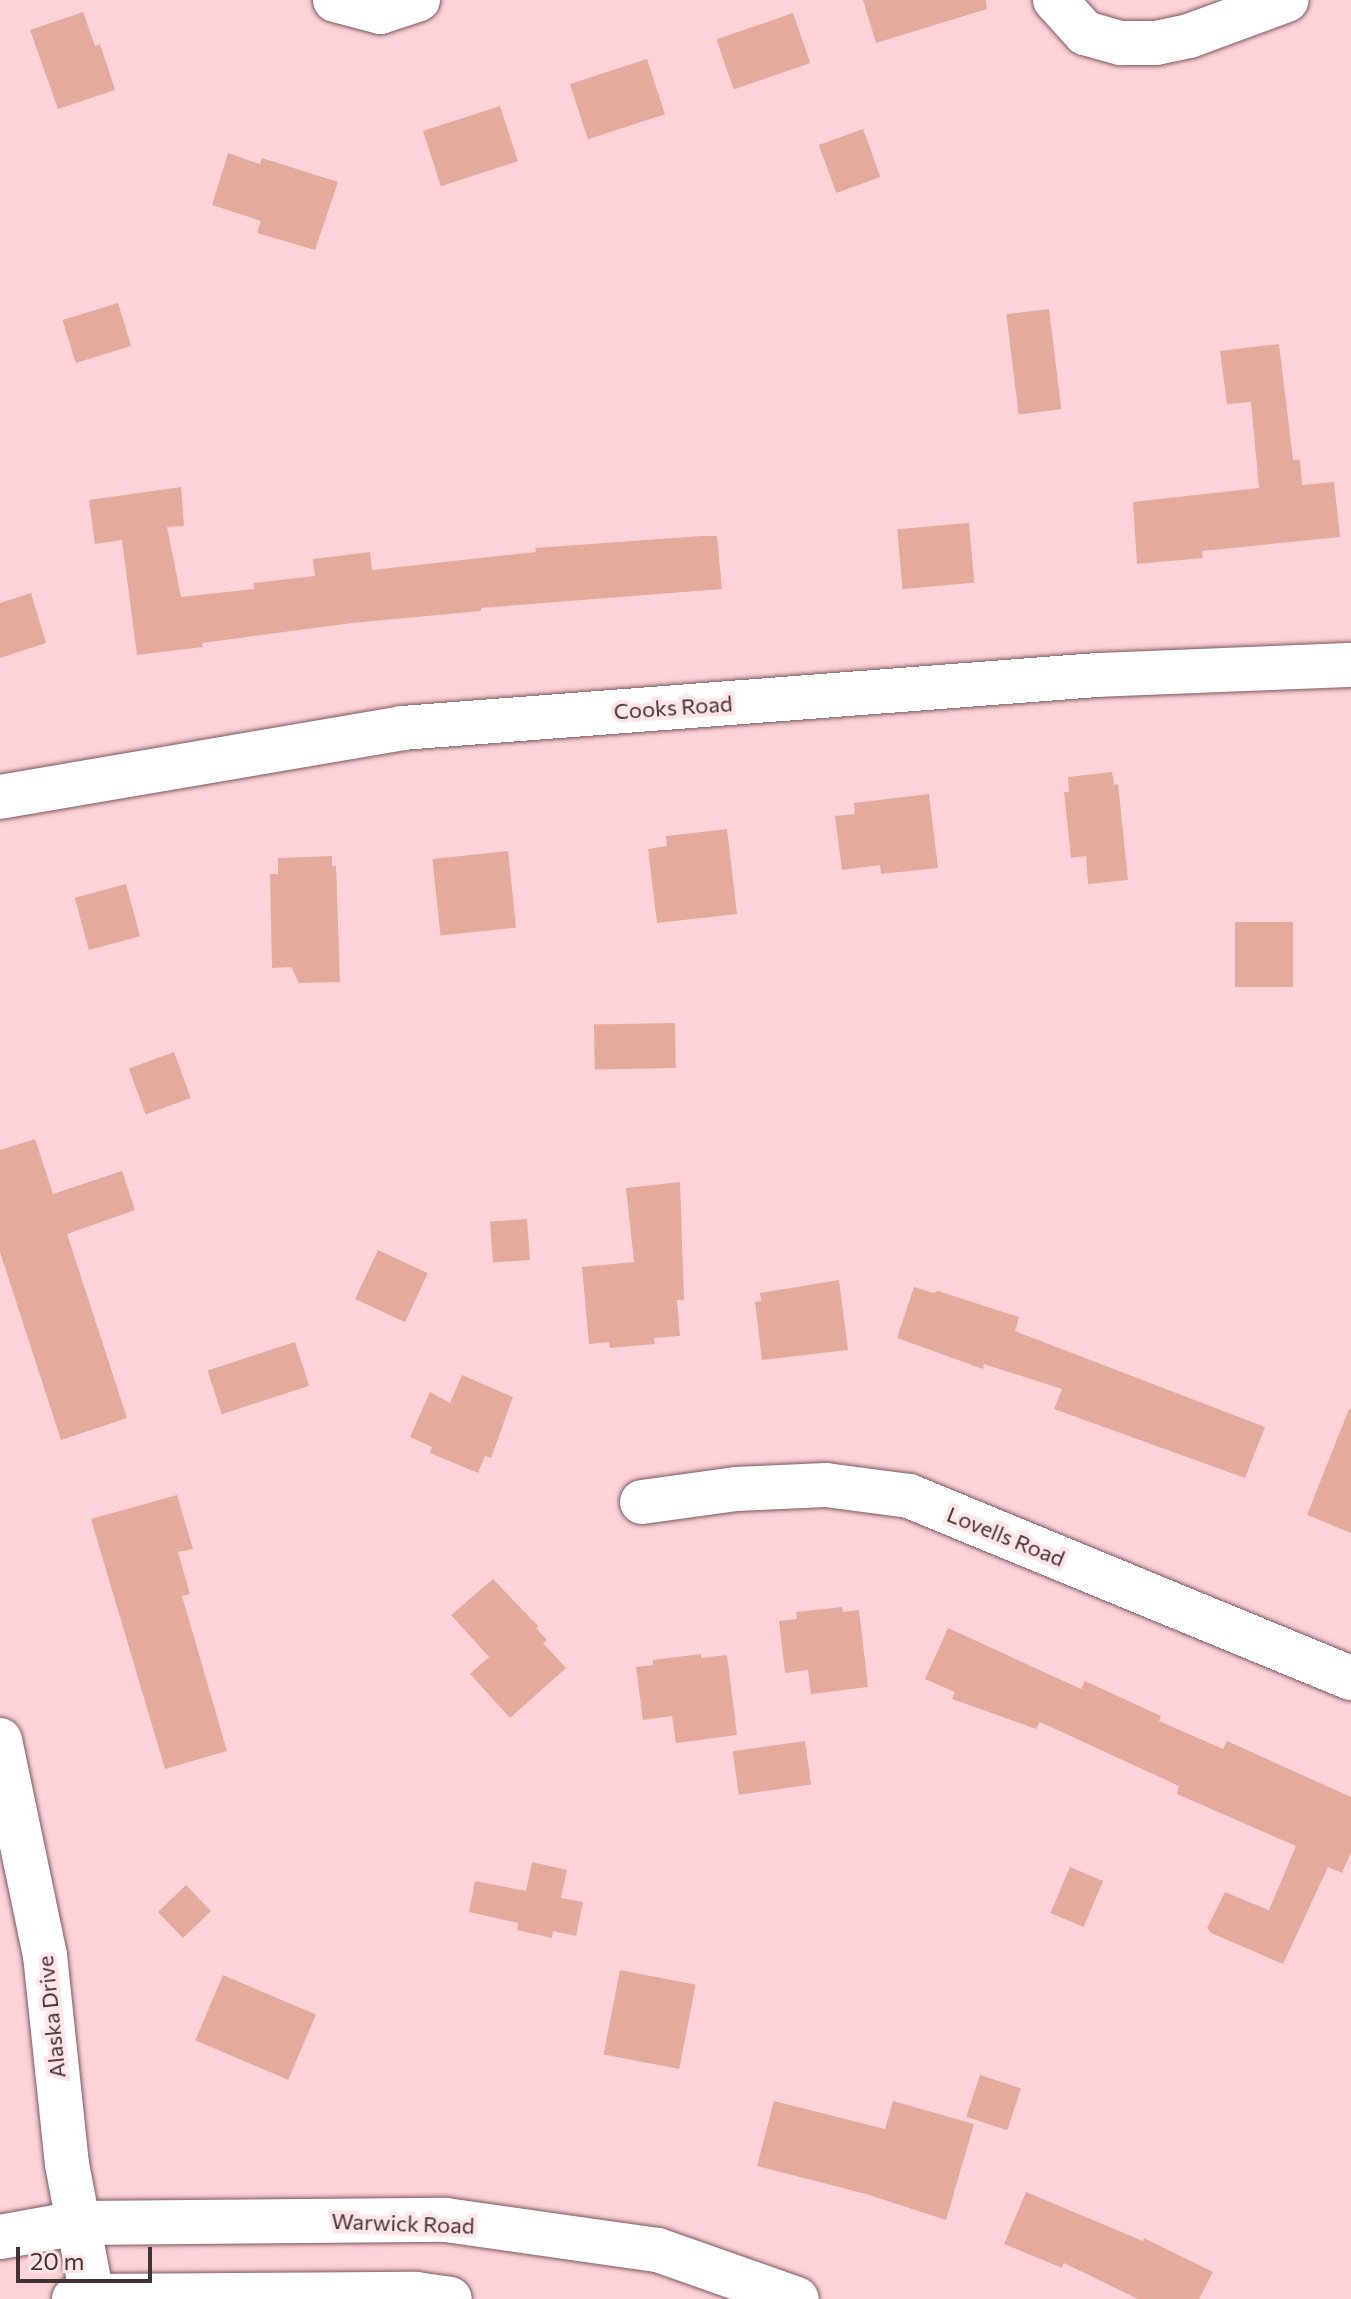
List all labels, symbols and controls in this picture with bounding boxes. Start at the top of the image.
street label: Cooks Road [613,690,733,724]
street label: Lovells Road [943,1500,1069,1572]
street label: Alaska Drive [31,1954,71,2080]
street label: Warwick Road [331,2207,475,2239]
scale bar [20,2231,156,2281]
text: 20 m [30,2246,84,2275]

